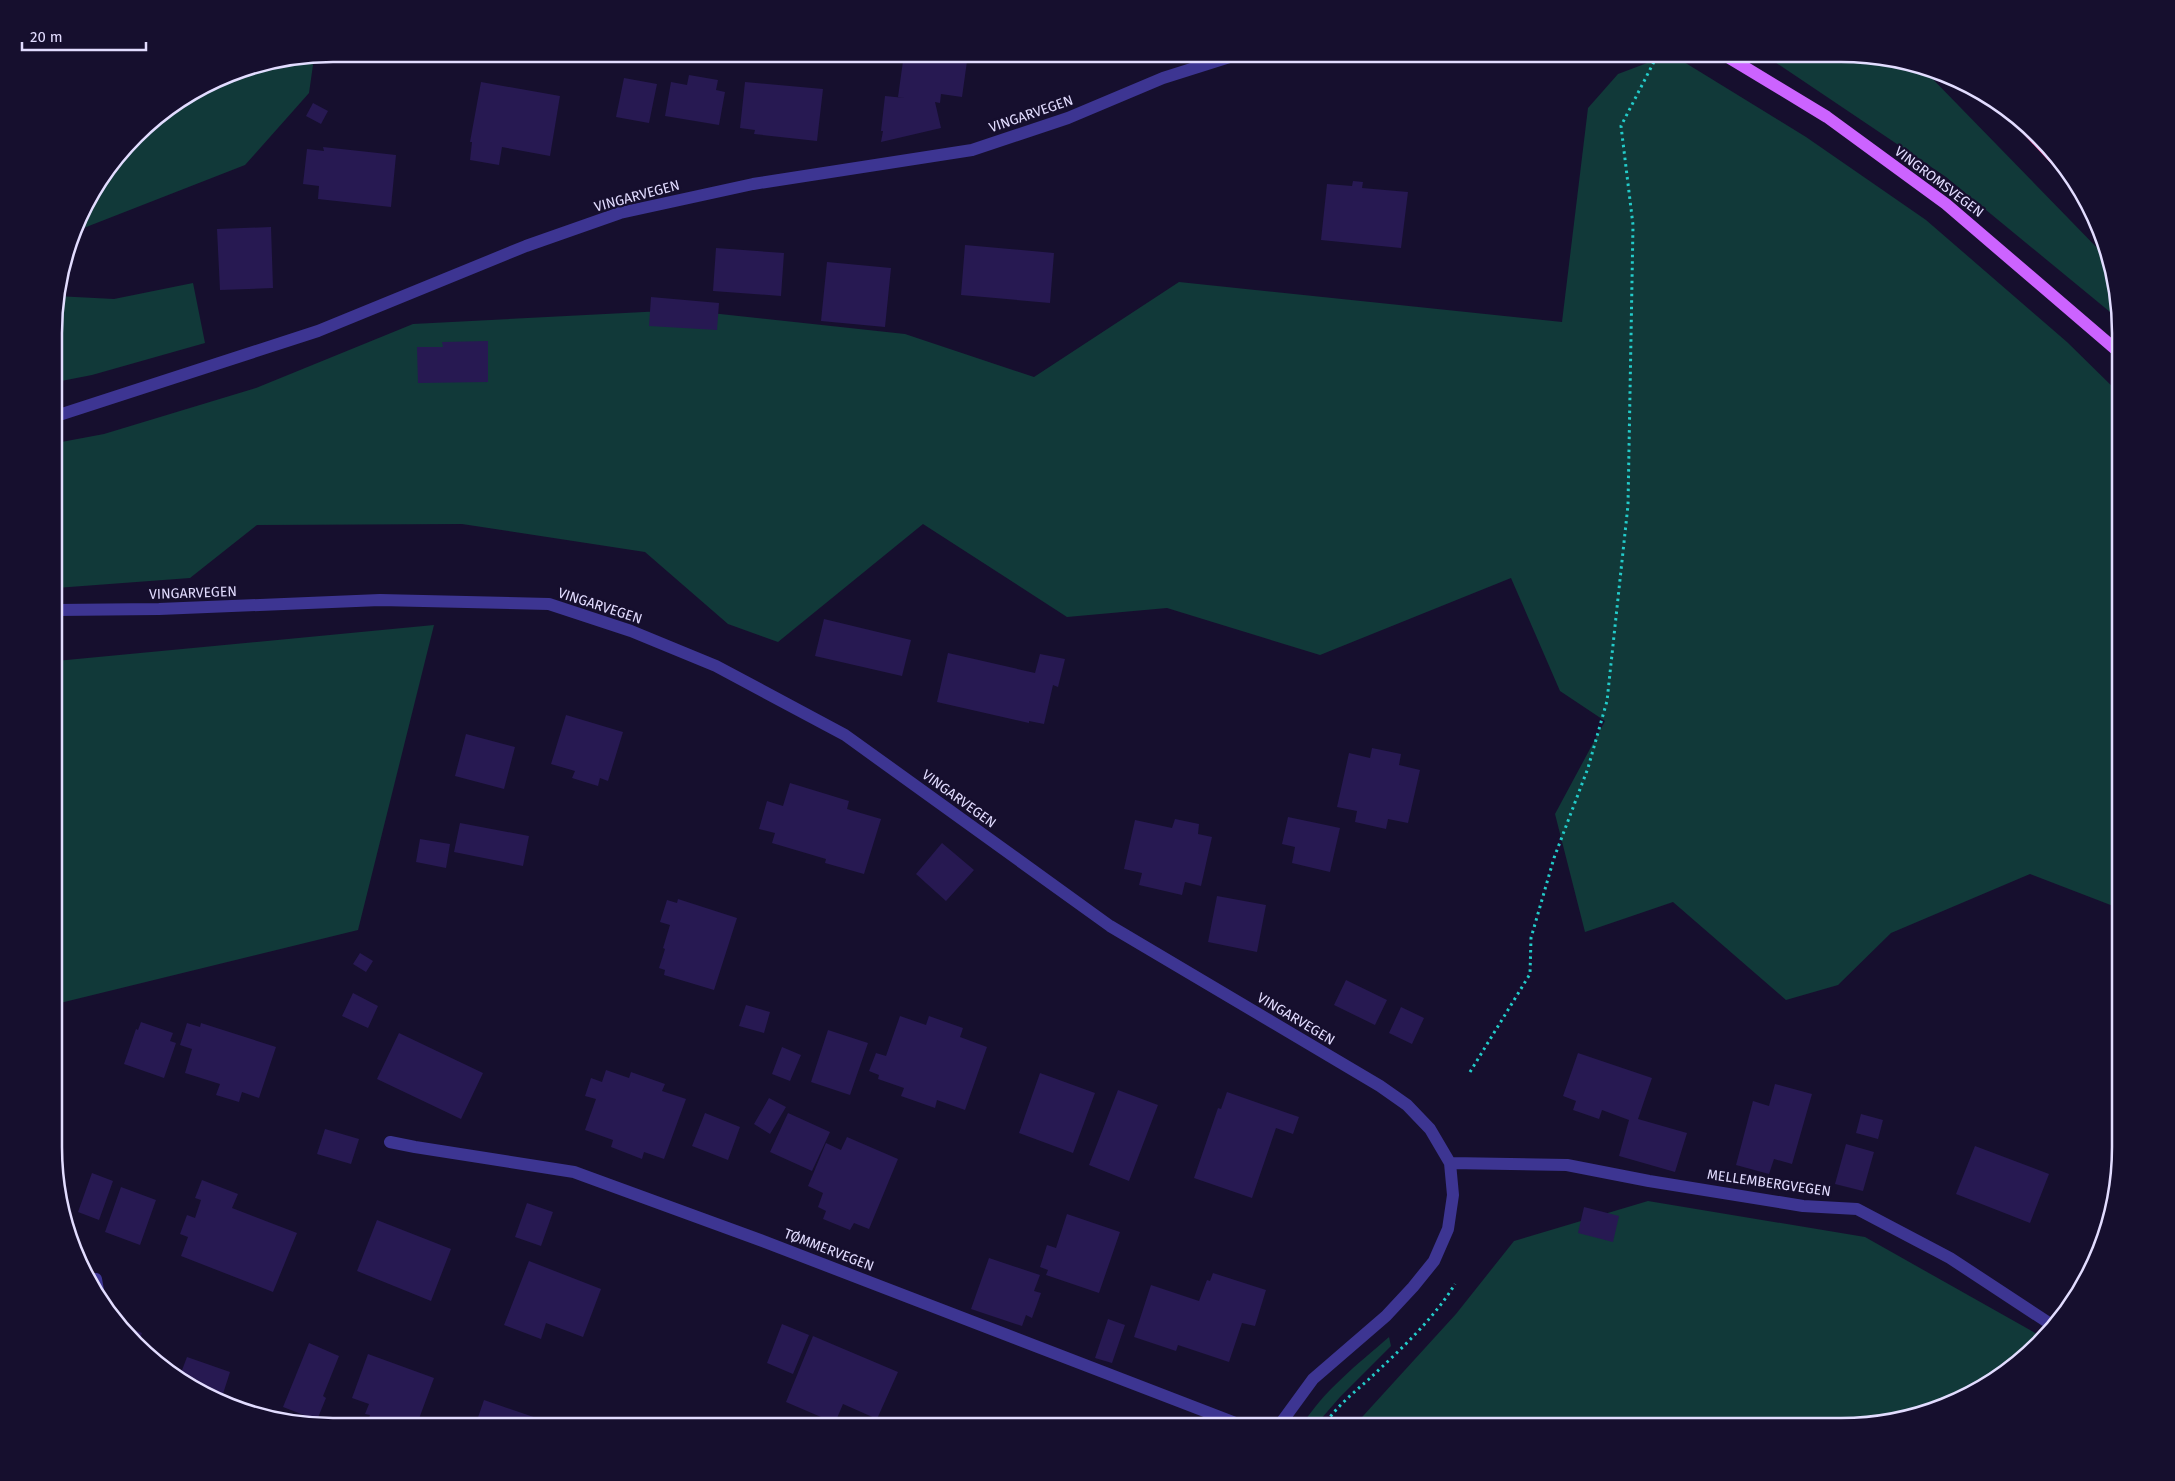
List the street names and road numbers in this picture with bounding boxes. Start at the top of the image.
street label: VINGARVEGEN [987,92,1075,136]
street label: VINGROMSVEGEN [1891,143,1987,221]
street label: VINGARVEGEN [592,176,682,216]
street label: VINGARVEGEN [149,583,237,603]
street label: VINGARVEGEN [556,584,644,628]
street label: VINGARVEGEN [919,766,999,832]
street label: VINGARVEGEN [1254,989,1338,1049]
street label: MELLEMBERGVEGEN [1706,1166,1832,1200]
street label: TØMMERVEGEN [782,1225,876,1275]

